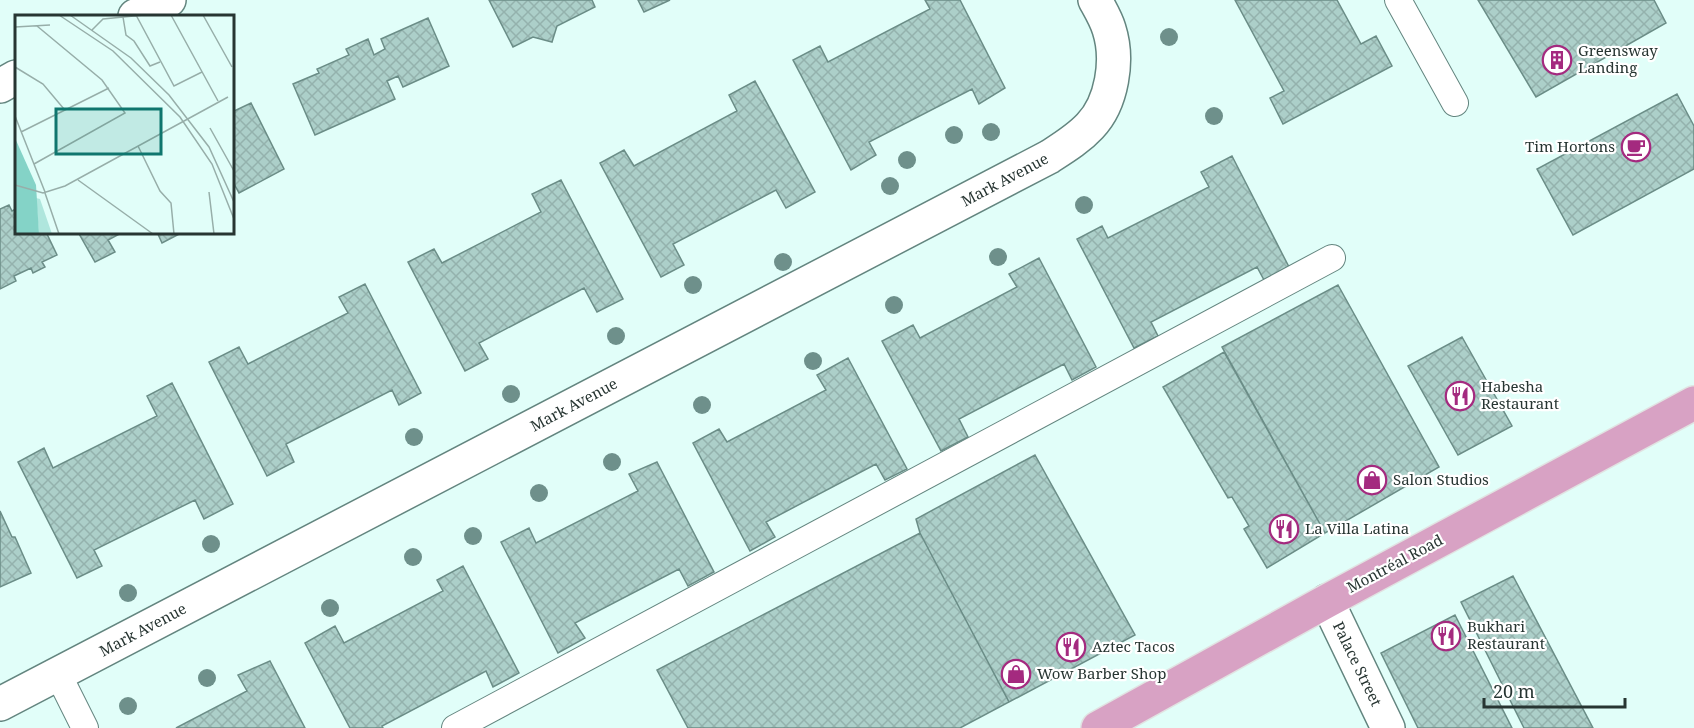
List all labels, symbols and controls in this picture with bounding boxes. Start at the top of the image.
inset map [15,15,234,234]
place label: Greensway Landing [1578,40,1658,77]
building icon: Greensway Landing [1541,44,1573,76]
cafe icon: Tim Hortons [1620,131,1652,163]
place label: Tim Hortons [1525,136,1615,156]
street label: Mark Avenue [958,148,1052,210]
street label: Mark Avenue [527,373,621,435]
place label: Habesha Restaurant [1481,376,1559,413]
restaurant icon: Habesha Restaurant [1444,380,1476,412]
shop icon: Salon Studios [1356,464,1388,496]
place label: Salon Studios [1393,469,1489,489]
restaurant icon: La Villa Latina [1268,513,1300,545]
place label: La Villa Latina [1305,518,1409,538]
street label: Montréal Road [1343,529,1446,597]
street label: Mark Avenue [96,598,190,660]
place label: Bukhari Restaurant [1467,616,1545,653]
street label: Palace Street [1329,618,1387,709]
restaurant icon: Bukhari Restaurant [1430,620,1462,652]
restaurant icon: Aztec Tacos [1055,631,1087,663]
place label: Aztec Tacos [1092,636,1175,656]
shop icon: Wow Barber Shop [1000,658,1032,690]
place label: Wow Barber Shop [1037,663,1166,683]
scale bar [1484,671,1625,709]
text: 20 m [1493,679,1535,703]

